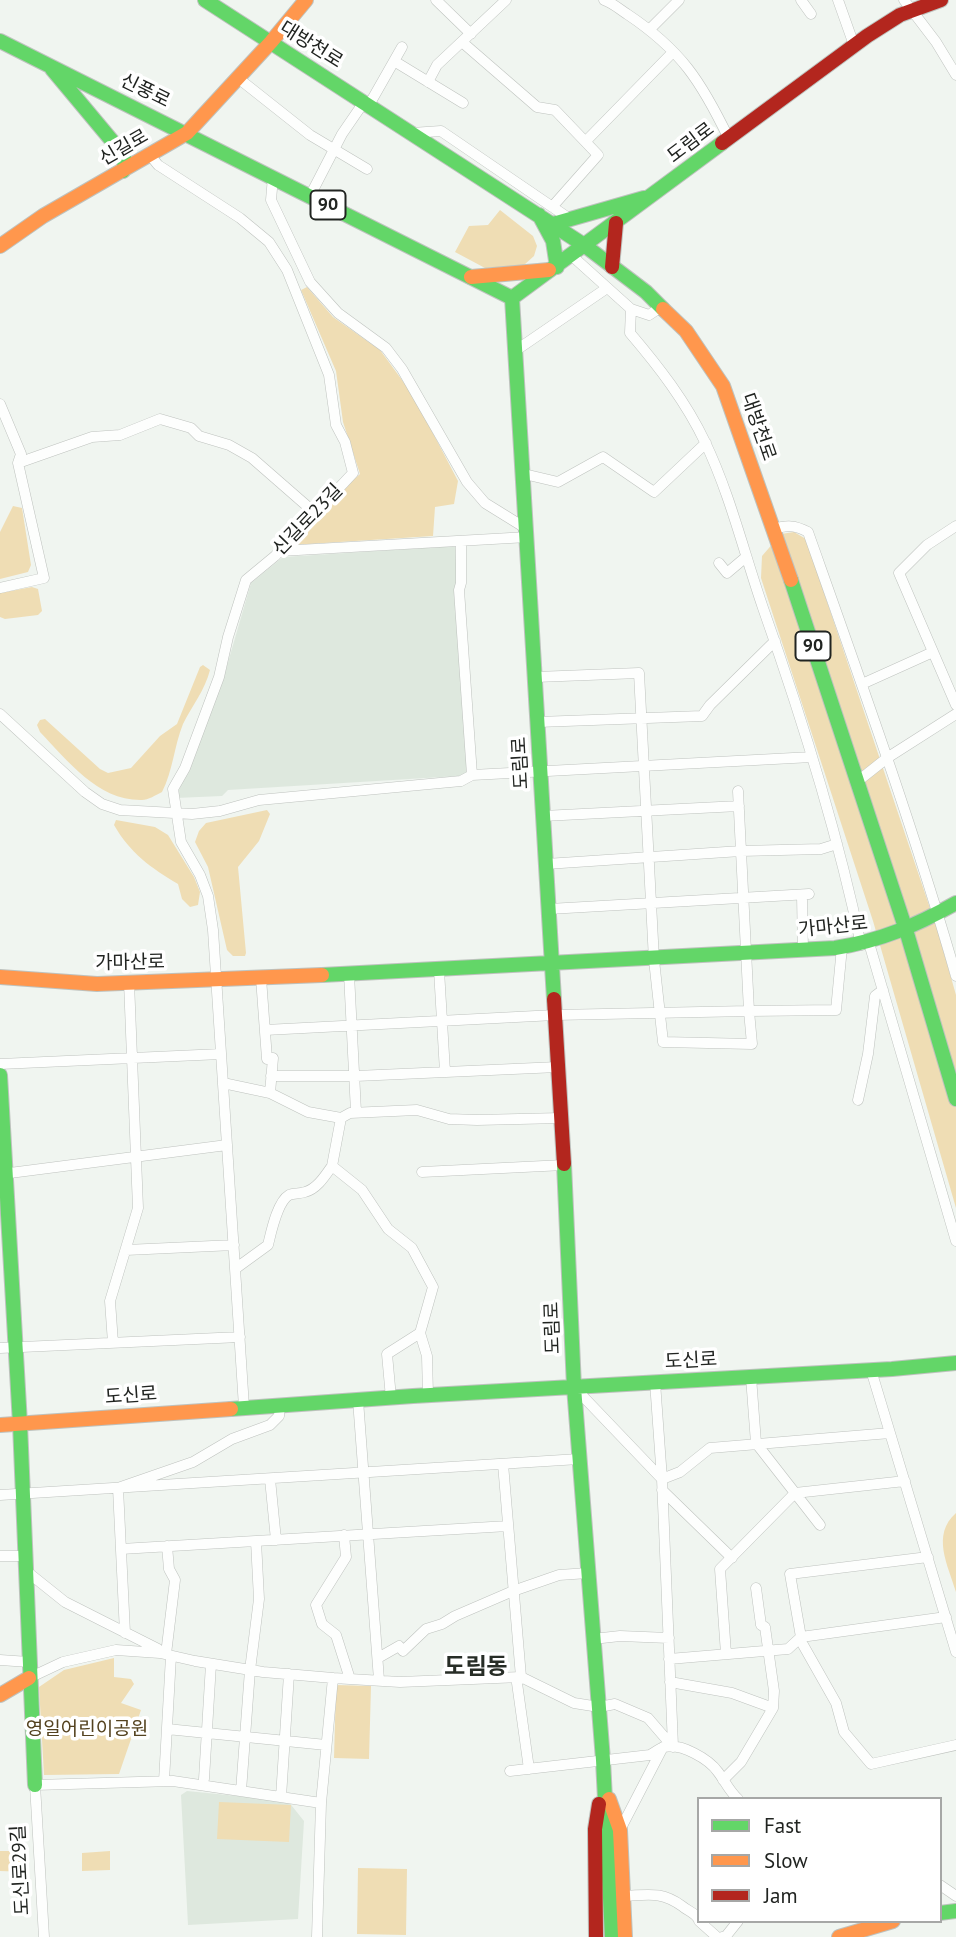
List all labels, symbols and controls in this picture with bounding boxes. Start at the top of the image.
street label: 대방천로 [275,17,347,73]
street label: 신풍로 [116,69,174,113]
street label: 도림로 [663,118,719,168]
street label: 신길로 [96,125,152,171]
road number: 90 [310,190,346,220]
street label: 대방천로 [736,390,780,464]
street label: 신길로23길 [268,479,348,561]
road number: 90 [796,632,830,660]
street label: 도림로 [508,736,534,790]
street label: 가마산로 [797,912,869,942]
street label: 가마산로 [95,951,165,975]
street label: 도림로 [541,1301,565,1355]
street label: 도신로 [664,1348,718,1374]
street label: 도신로 [104,1383,158,1409]
district label: 도림동 [444,1653,508,1681]
park label: 영일어린이공원 [26,1719,148,1741]
legend [697,1797,942,1923]
text: Fast [764,1812,801,1839]
street label: 도신로29길 [7,1824,35,1916]
text: Slow [764,1847,808,1874]
text: Jam [764,1882,798,1909]

